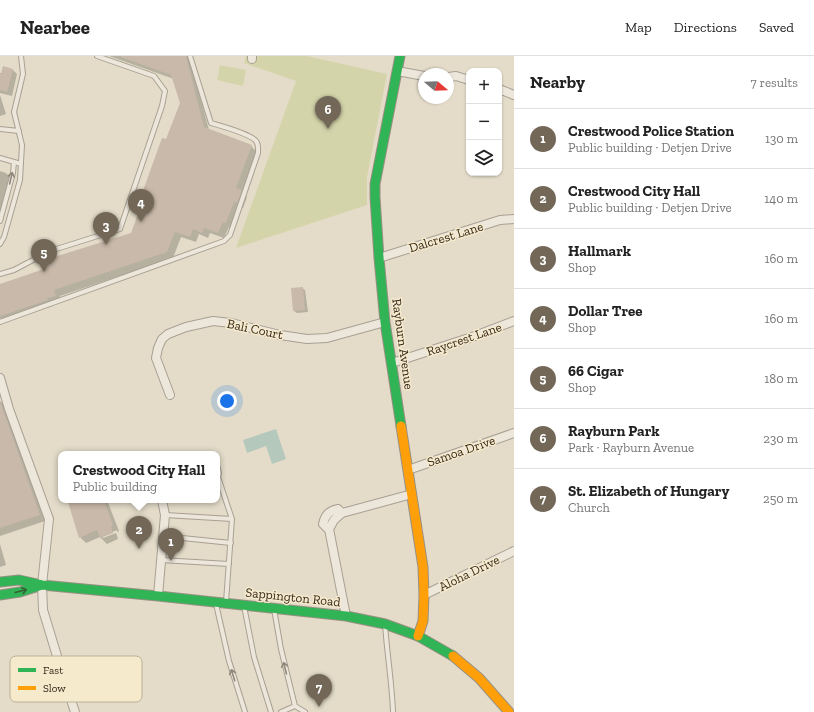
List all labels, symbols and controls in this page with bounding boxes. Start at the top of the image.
text: Nearbee [20,16,90,39]
text: Map [625,19,652,36]
text: Directions [674,19,737,36]
text: Saved [759,19,794,36]
north arrow [418,68,454,104]
map controls [466,68,502,176]
button: + [466,68,502,104]
text: Nearby [530,72,585,92]
text: 7 results [750,75,798,90]
pin: 6 [315,96,341,129]
button: − [466,104,502,140]
text: Crestwood Police Station [568,122,734,140]
text: 1 [540,131,546,146]
text: 130 m [765,131,798,146]
button: layers [466,140,502,176]
text: Public building · Detjen Drive [568,140,732,155]
one-way arrow [8,172,16,185]
text: Crestwood City Hall [568,182,700,200]
pin: 4 [128,189,154,222]
text: 2 [540,191,546,206]
text: 140 m [764,191,798,206]
text: Public building · Detjen Drive [568,200,732,215]
pin: 3 [93,212,119,245]
street label: Dalcrest Lane [407,219,485,255]
pin: 5 [31,239,57,272]
text: Hallmark [568,242,631,260]
text: 3 [540,251,546,266]
text: 160 m [764,251,798,266]
text: Shop [568,260,596,275]
street label: Rayburn Avenue [389,298,417,390]
text: Dollar Tree [568,302,643,320]
text: 4 [539,311,547,326]
text: 160 m [764,311,798,326]
street label: Bali Court [226,316,285,342]
street label: Raycrest Lane [424,319,504,359]
text: Shop [568,320,596,335]
text: 66 Cigar [568,362,624,380]
text: 5 [540,371,546,386]
text: 180 m [764,371,798,386]
text: Shop [568,380,596,395]
your location [217,391,237,411]
text: Rayburn Park [568,422,659,440]
text: 6 [540,431,546,446]
text: 230 m [763,431,798,446]
street label: Samoa Drive [425,432,497,470]
text: Park · Rayburn Avenue [568,440,694,455]
popup [58,451,220,503]
text: Crestwood City Hall [73,461,205,479]
text: Public building [73,479,157,494]
text: St. Elizabeth of Hungary [568,482,729,500]
text: 7 [540,491,546,506]
text: 250 m [763,491,798,506]
text: Church [568,500,610,515]
pin: 2 [126,516,152,549]
pin: 1 [158,528,184,561]
street label: Aloha Drive [436,552,502,594]
street label: Sappington Road [245,585,341,609]
one-way arrow [15,587,28,595]
legend [10,656,142,702]
one-way arrow [281,662,289,675]
text: Fast [43,664,64,677]
one-way arrow [229,668,236,681]
pin: 7 [306,674,332,707]
text: Slow [43,682,66,695]

